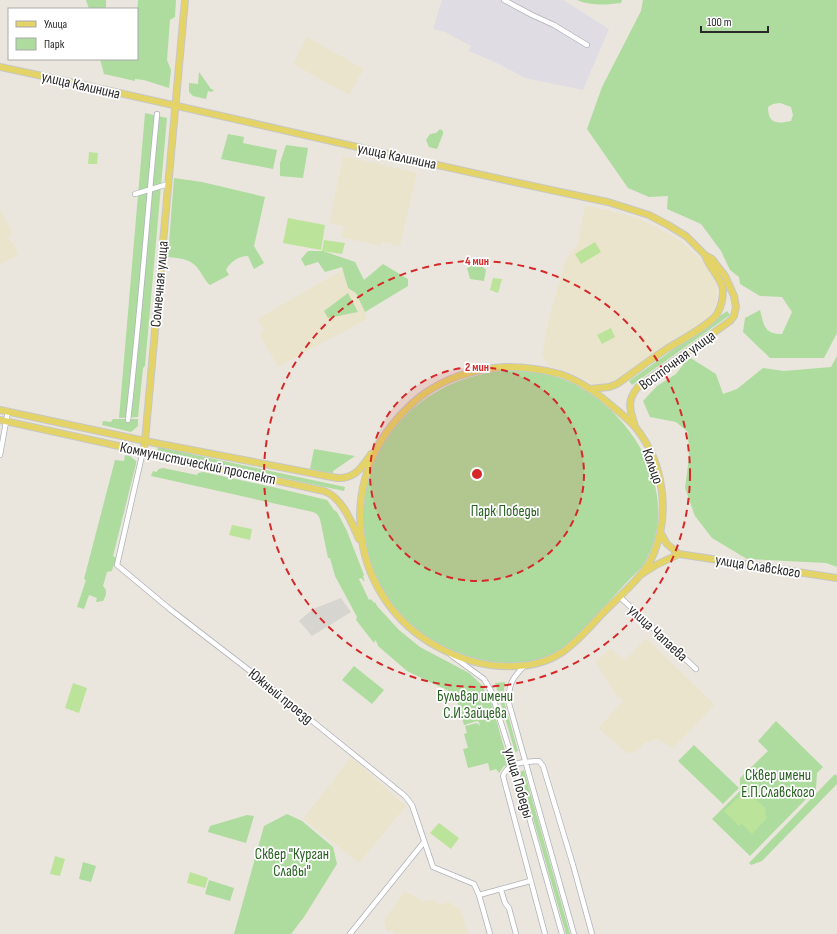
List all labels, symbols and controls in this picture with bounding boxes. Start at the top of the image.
legend [8,8,138,60]
scale bar [701,8,768,34]
text: 100 m [707,15,732,30]
text: Улица [44,17,68,32]
text: Парк [44,37,65,52]
street label: улица Калинина [40,67,122,104]
street label: улица Калинина [356,139,438,174]
street label: Солнечная улица [146,240,173,328]
text: 4 мин [465,254,489,269]
street label: Восточная улица [635,326,720,395]
text: 2 мин [465,360,489,375]
street label: Коммунистический проспект [118,438,278,489]
street label: Кольцо [638,446,667,486]
centre of rings [470,467,484,481]
park label: Парк Победы [471,502,539,521]
street label: улица Славского [714,550,802,583]
street label: улица Чапаева [624,601,692,666]
street label: Южный проезд [244,664,317,728]
park label: Бульвар имени С.И.Зайцева [437,687,513,723]
street label: улица Победы [499,746,538,821]
park label: Сквер имени Е.П.Славского [741,766,815,802]
park label: Сквер "Курган Славы" [255,845,329,881]

